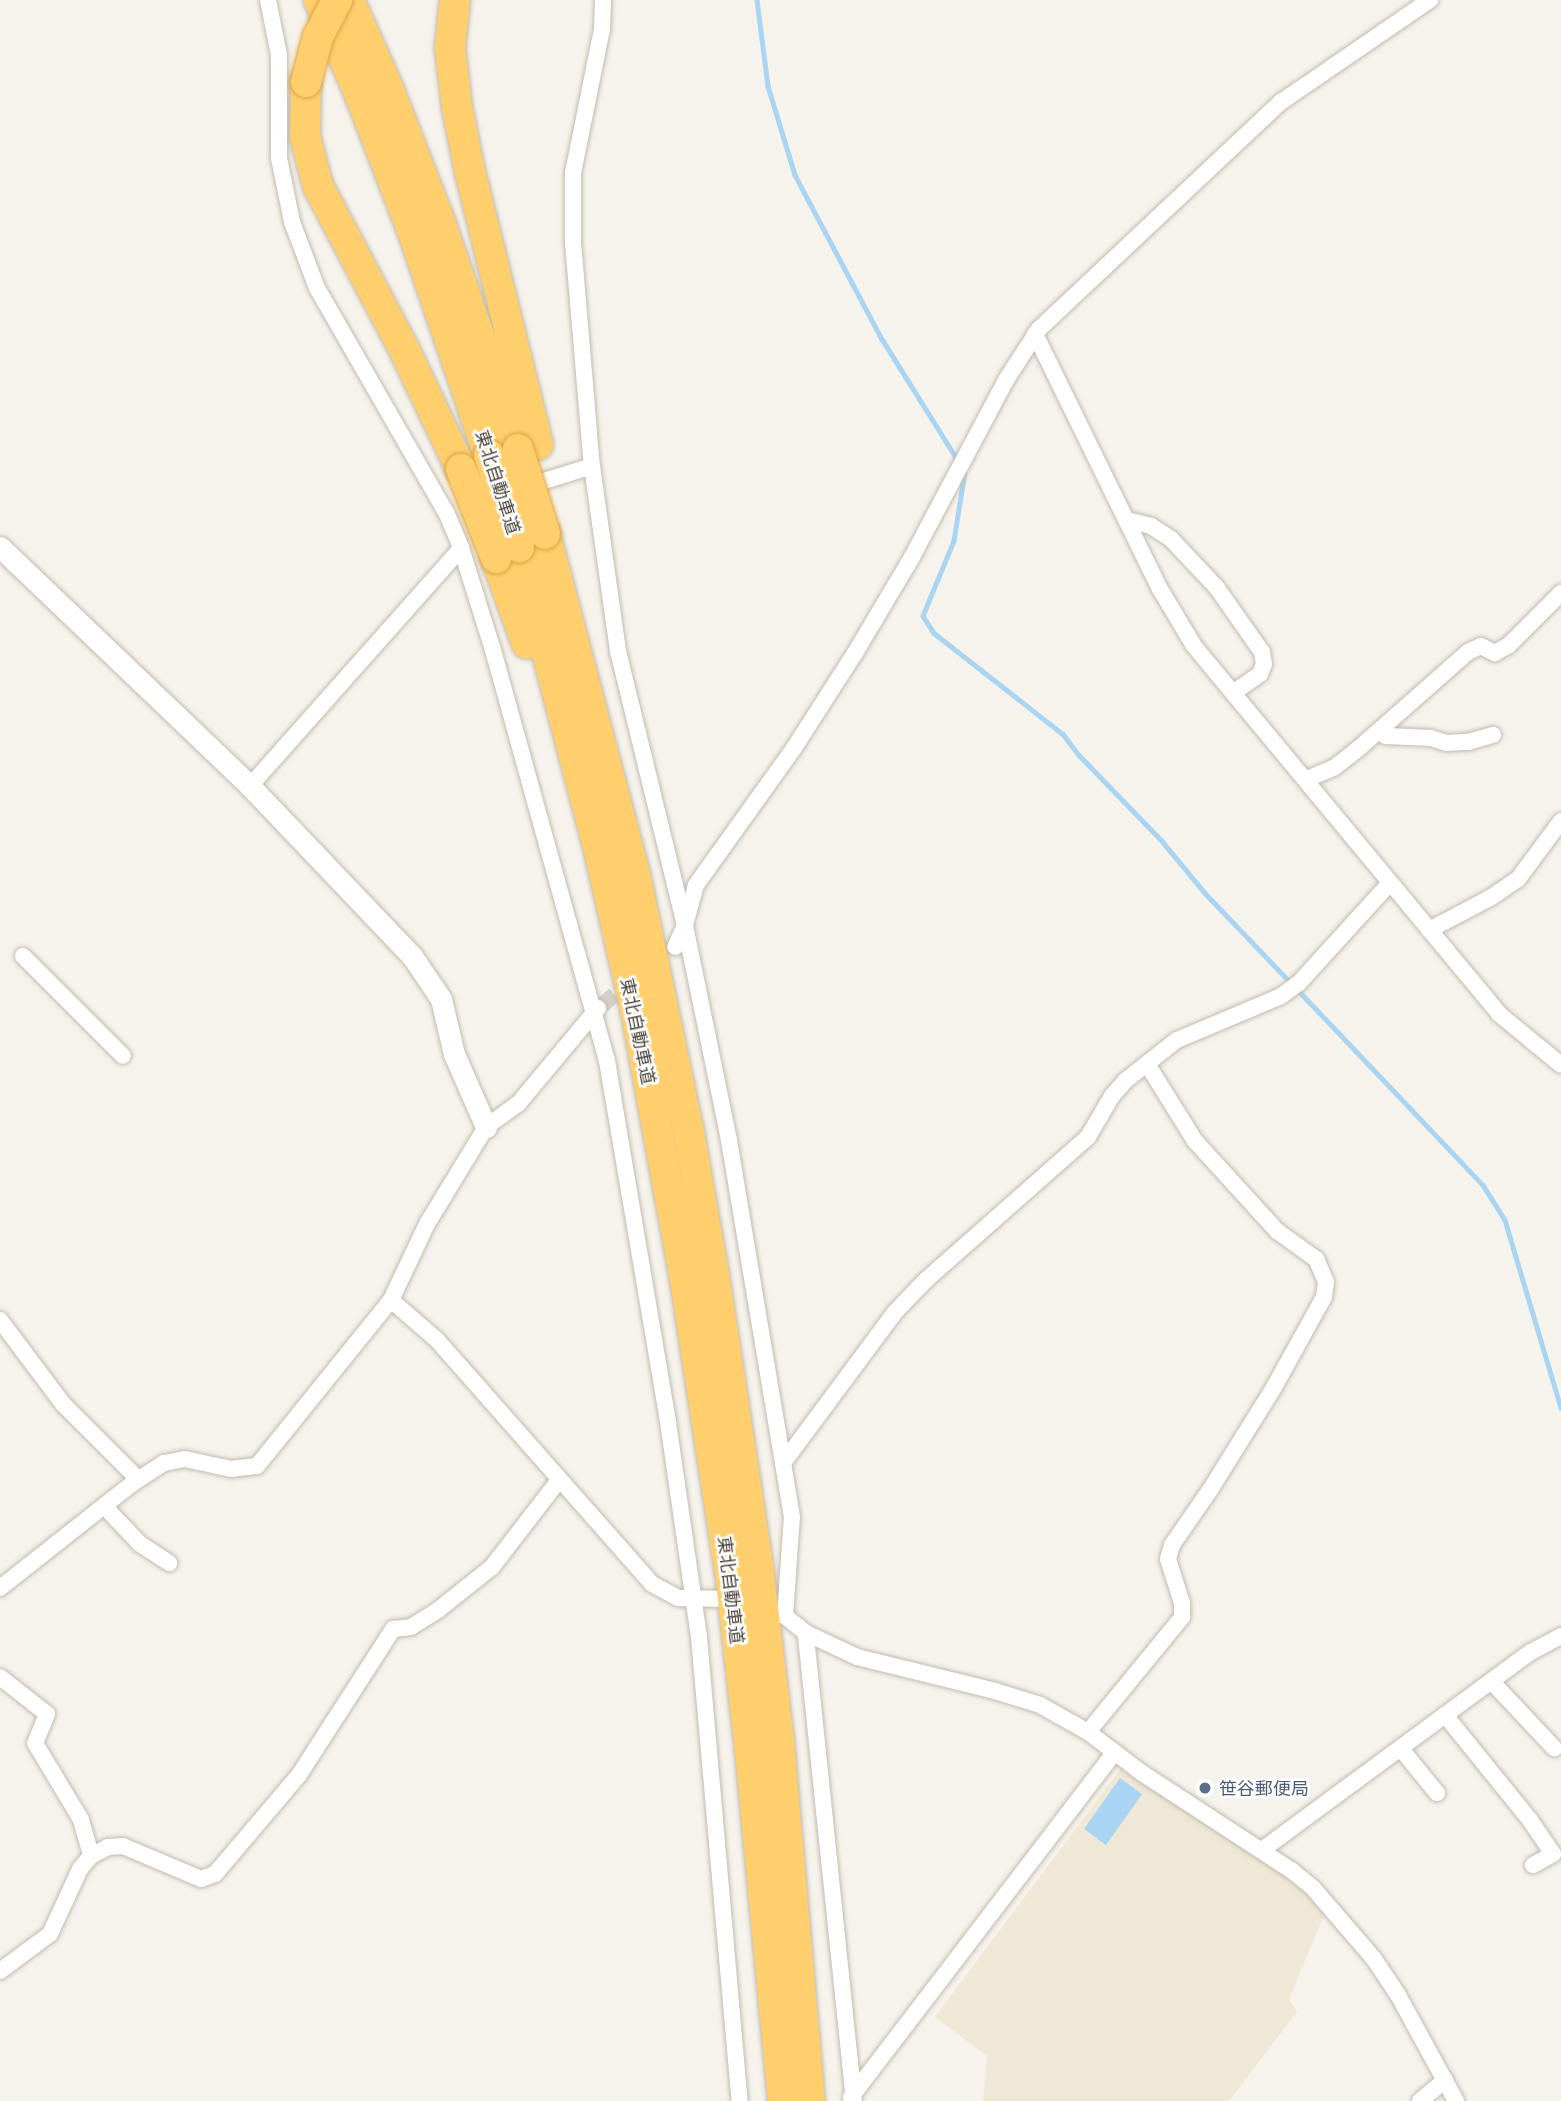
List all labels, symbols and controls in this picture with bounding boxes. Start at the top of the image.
street label: 東北自動車道 [471,427,525,537]
street label: 東北自動車道 [616,976,660,1086]
street label: 東北自動車道 [714,1535,748,1645]
place label: 笹谷郵便局 [1219,1777,1309,1799]
marker: 笹谷郵便局 [1197,1780,1213,1796]

